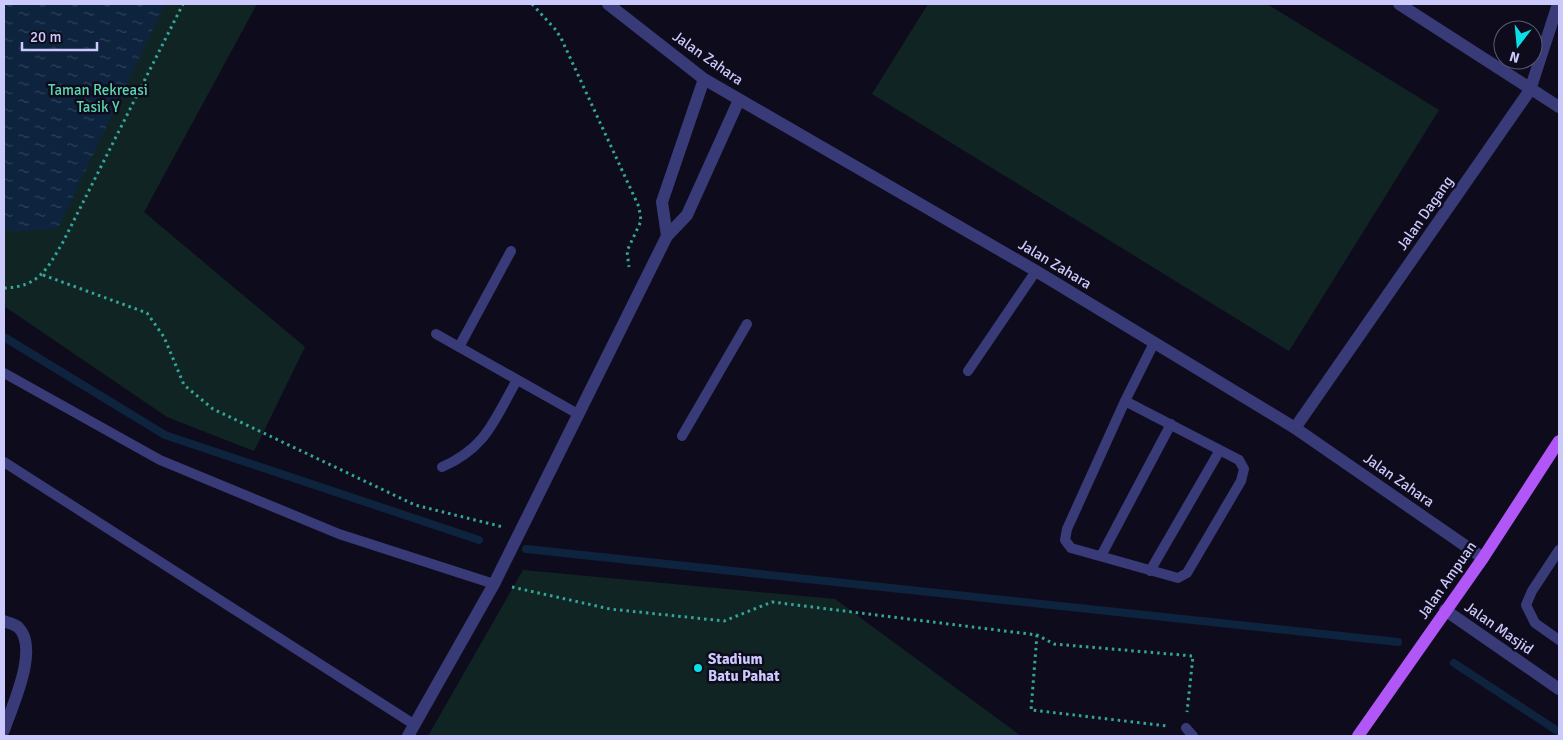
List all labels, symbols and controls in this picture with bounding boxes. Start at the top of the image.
scale bar [22,20,98,52]
north arrow [1493,20,1543,70]
street label: Jalan Zahara [669,27,747,89]
text: 20 m [30,28,61,46]
text: N [1508,48,1522,67]
park label: Taman Rekreasi Tasik Y [48,81,148,116]
street label: Jalan Dagang [1393,172,1457,253]
street label: Jalan Zahara [1015,235,1095,293]
street label: Jalan Zahara [1360,449,1438,511]
street label: Jalan Ampuan [1414,538,1480,622]
street label: Jalan Masjid [1461,598,1537,658]
place label: Stadium Batu Pahat [708,650,780,685]
marker: Stadium Batu Pahat [692,662,704,674]

